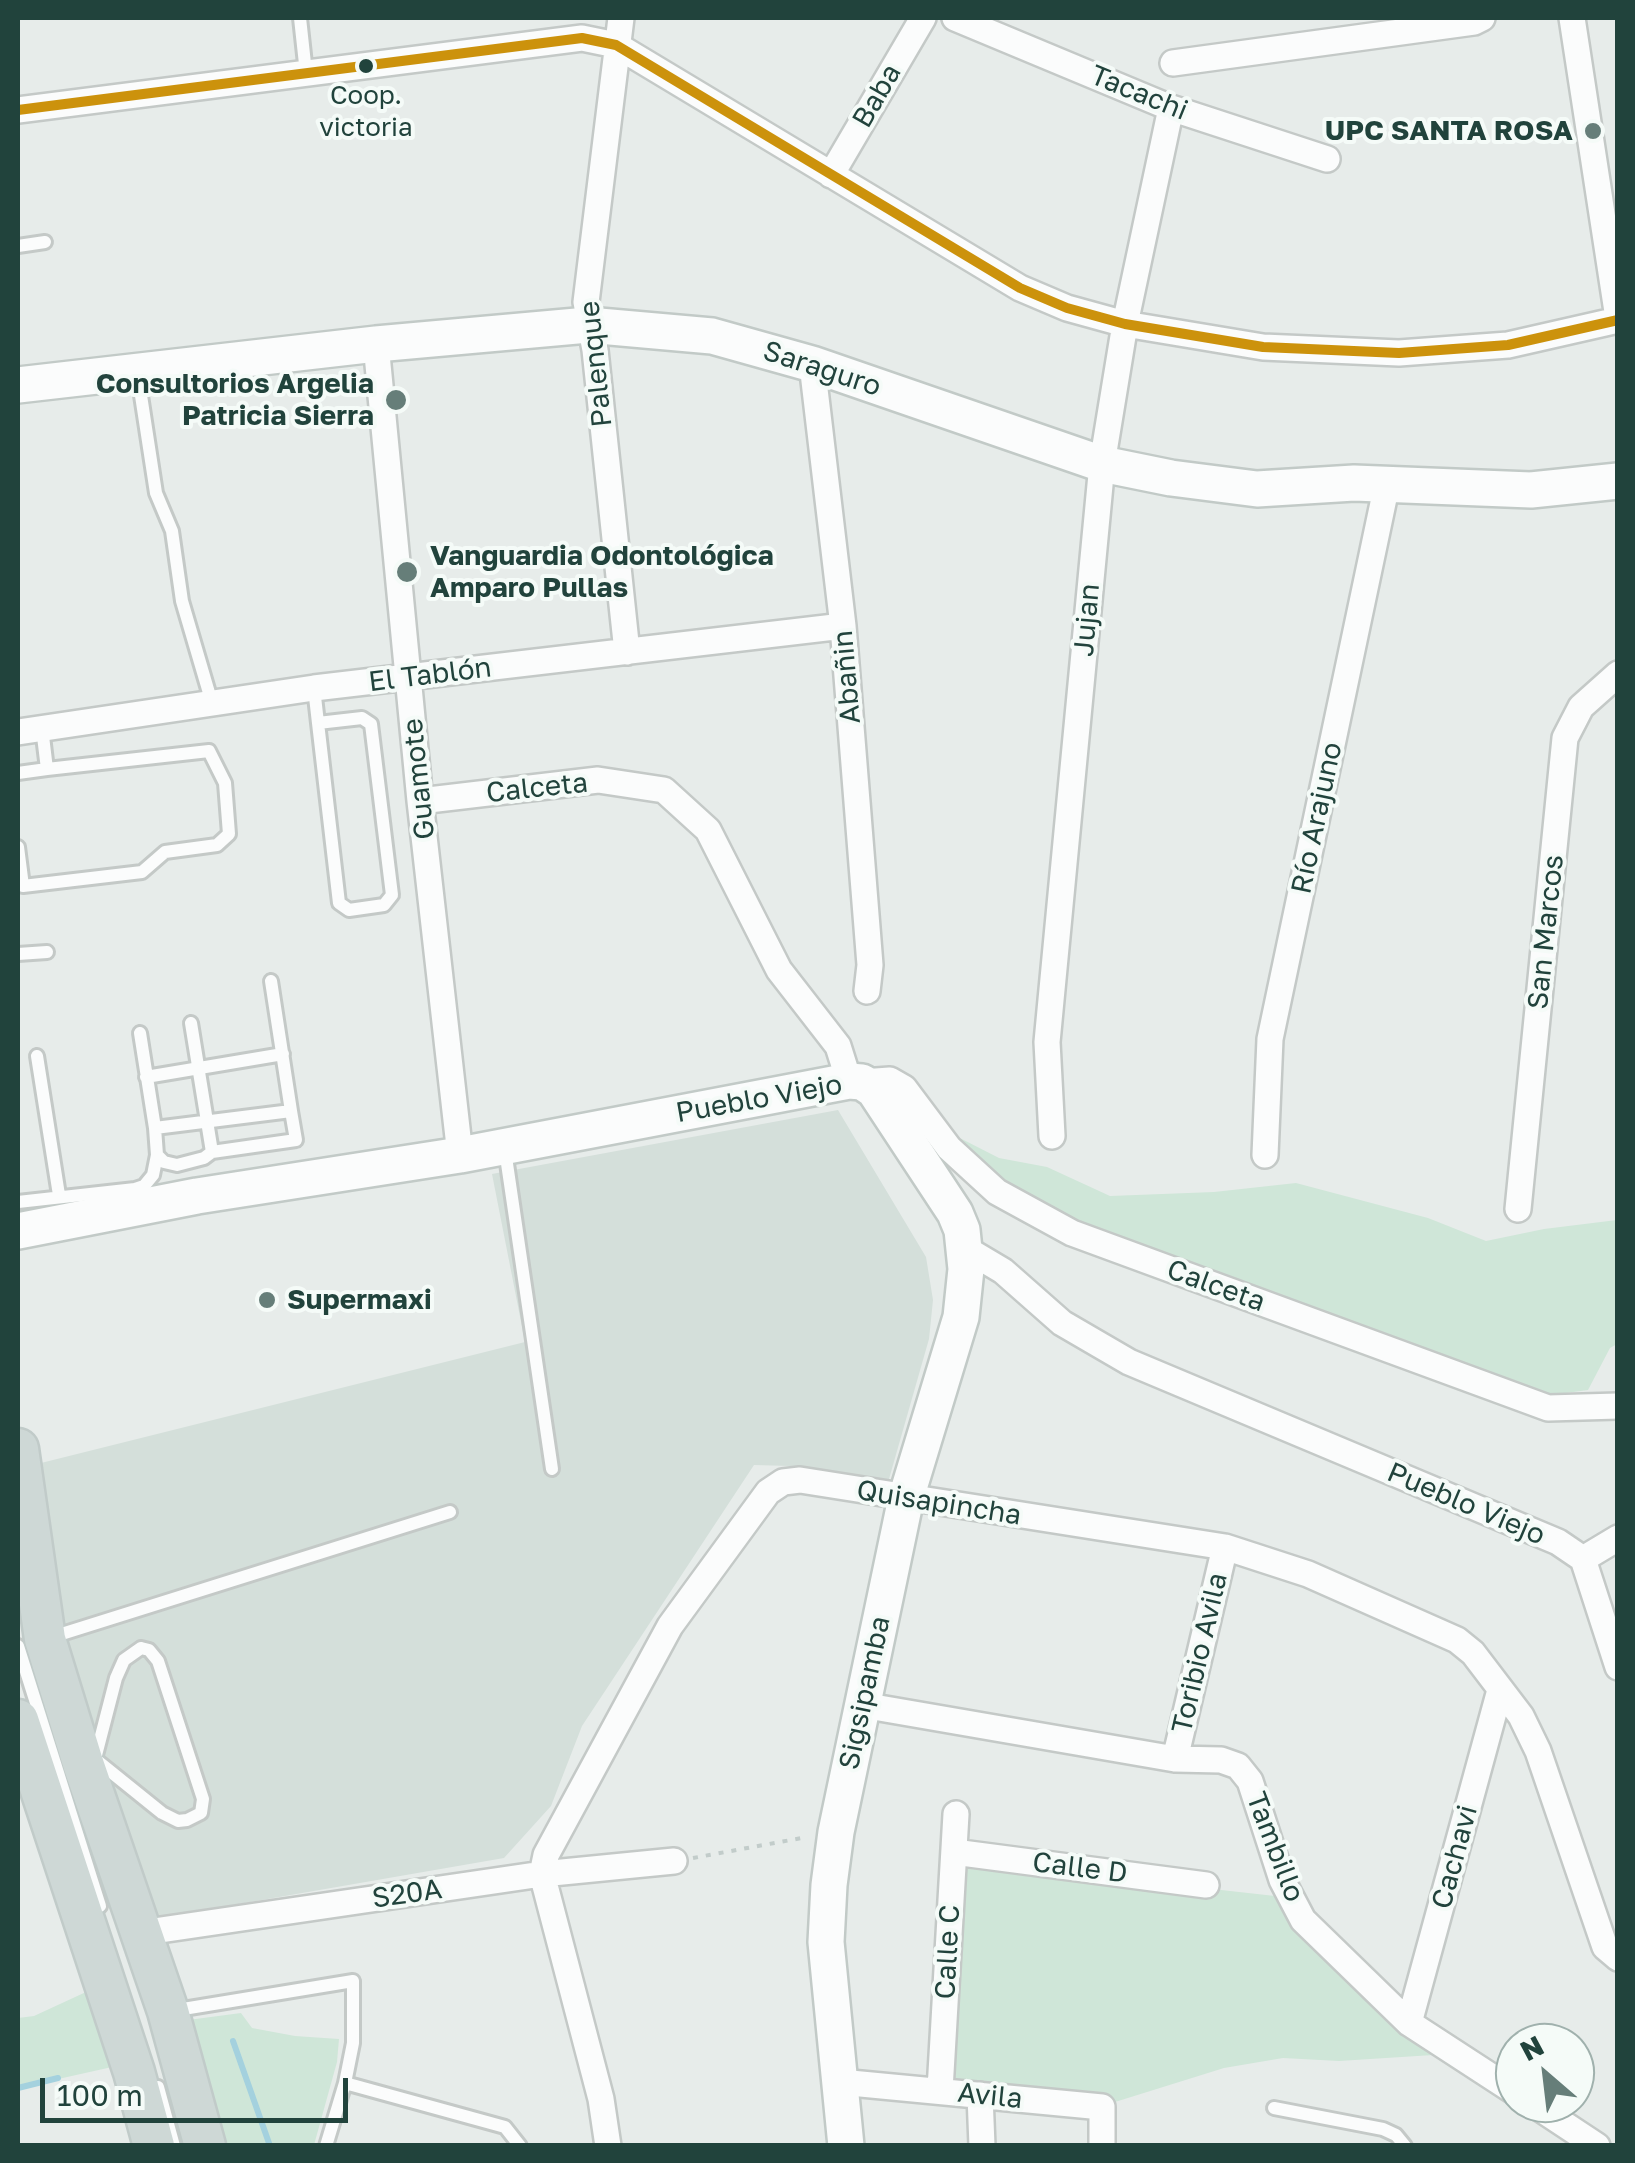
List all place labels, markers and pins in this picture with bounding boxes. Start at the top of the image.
marker: Coop. victoria [356,56,376,76]
place label: Coop. victoria [319,80,413,142]
place label: UPC SANTA ROSA [1325,114,1573,148]
marker: UPC SANTA ROSA [1582,120,1604,142]
place label: Consultorios Argelia Patricia Sierra [96,367,374,433]
marker: Consultorios Argelia Patricia Sierra [383,387,409,413]
place label: Vanguardia Odontológica Amparo Pullas [430,539,774,605]
marker: Vanguardia Odontológica Amparo Pullas [394,559,420,585]
place label: Supermaxi [287,1283,432,1317]
marker: Supermaxi [256,1289,278,1311]

